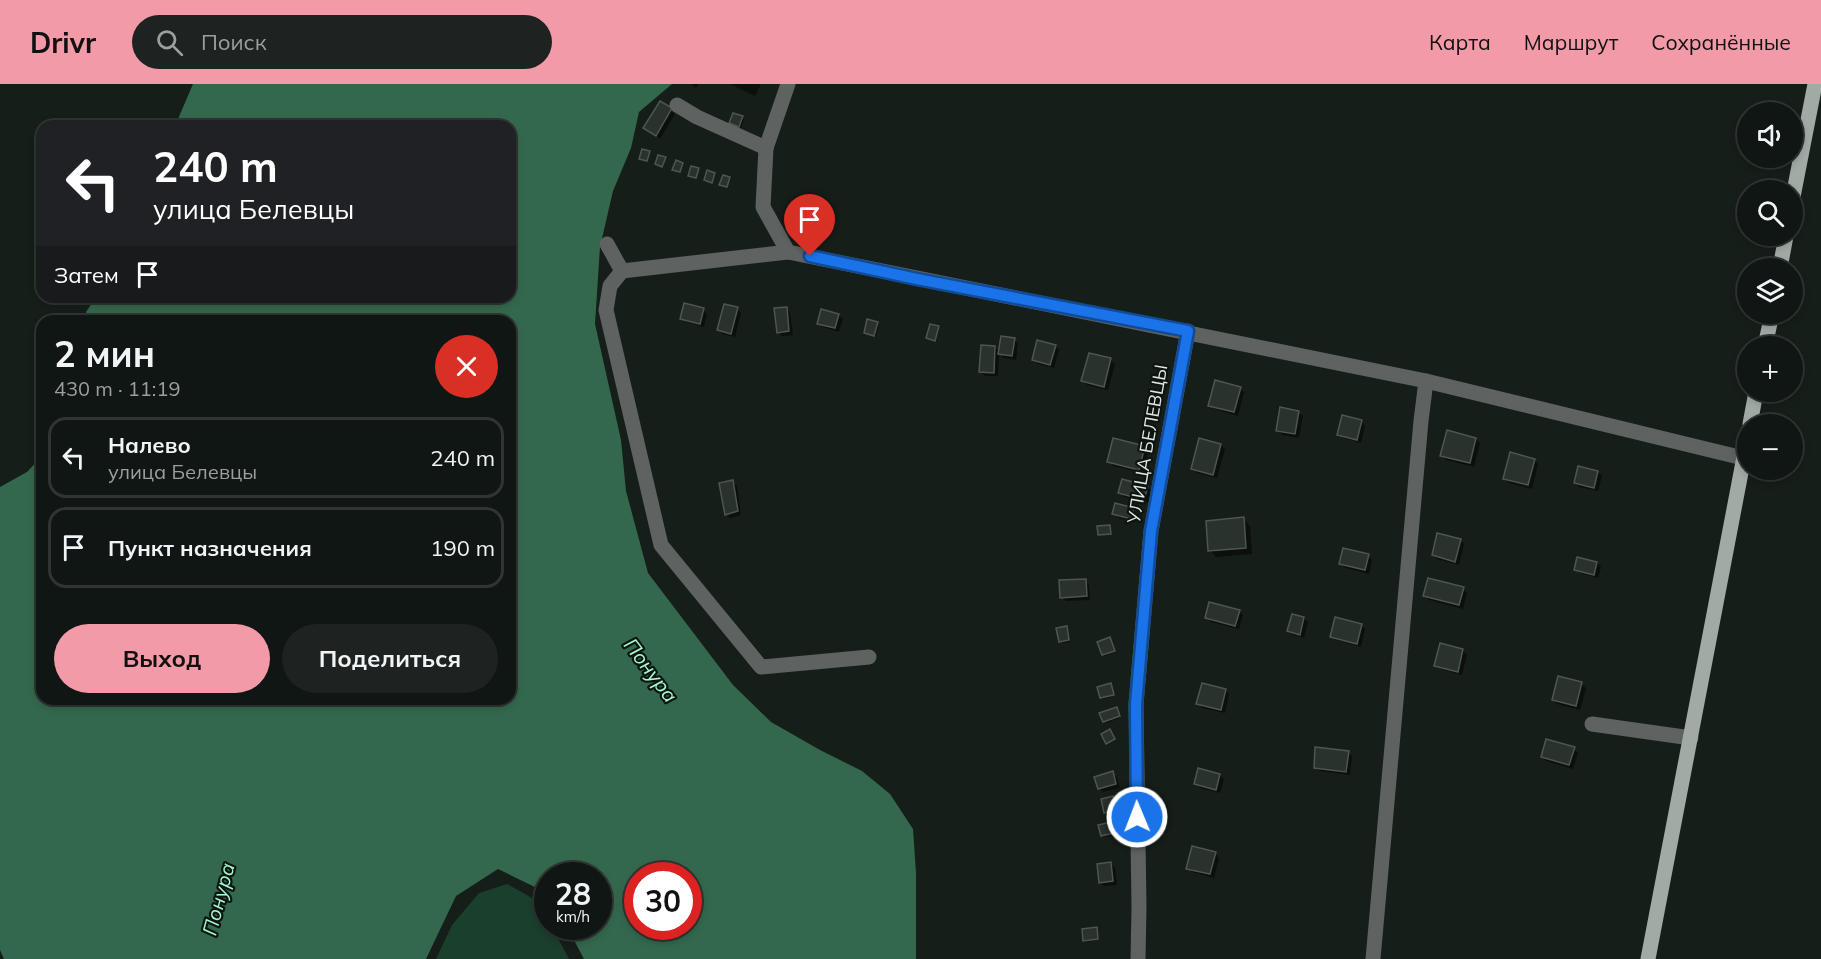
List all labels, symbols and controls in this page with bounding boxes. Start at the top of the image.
search box [132,15,552,69]
text: Drivr [30,25,96,60]
icon: search [153,26,186,59]
text: Поиск [201,28,267,56]
text: Карта [1429,29,1491,55]
text: Маршрут [1524,29,1618,55]
text: Сохранённые [1651,29,1791,55]
map controls [1737,102,1803,480]
button: sound [1737,102,1803,168]
text: 240 m [153,140,278,193]
icon: left [54,144,132,222]
button: search [1737,180,1803,246]
text: улица Белевцы [153,192,354,226]
pin [784,194,835,256]
icon: arrive [793,203,826,236]
icon: arrive [131,258,164,291]
button: layers [1737,258,1803,324]
text: Затем [54,261,119,289]
text: 2 мин [54,331,155,376]
button: close [435,335,498,398]
button: + [1737,336,1803,402]
street label: УЛИЦА БЕЛЕВЦЫ [1122,363,1172,526]
text: 430 m · 11:19 [54,376,180,401]
button: − [1737,414,1803,480]
text: Налево [108,431,191,459]
icon: left [57,441,90,474]
text: 240 m [430,444,495,472]
text: улица Белевцы [108,459,257,484]
icon: arrive [57,531,90,564]
text: Пункт назначения [108,534,312,562]
text: 190 m [430,534,495,562]
button: Выход [54,624,270,693]
button: Поделиться [282,624,498,693]
water label: Понура [619,633,683,707]
position arrow [1105,785,1169,849]
water label: Понура [196,860,240,938]
speed limit sign: 30 [624,862,702,940]
text: 28 [555,875,591,913]
text: km/h [556,907,590,926]

